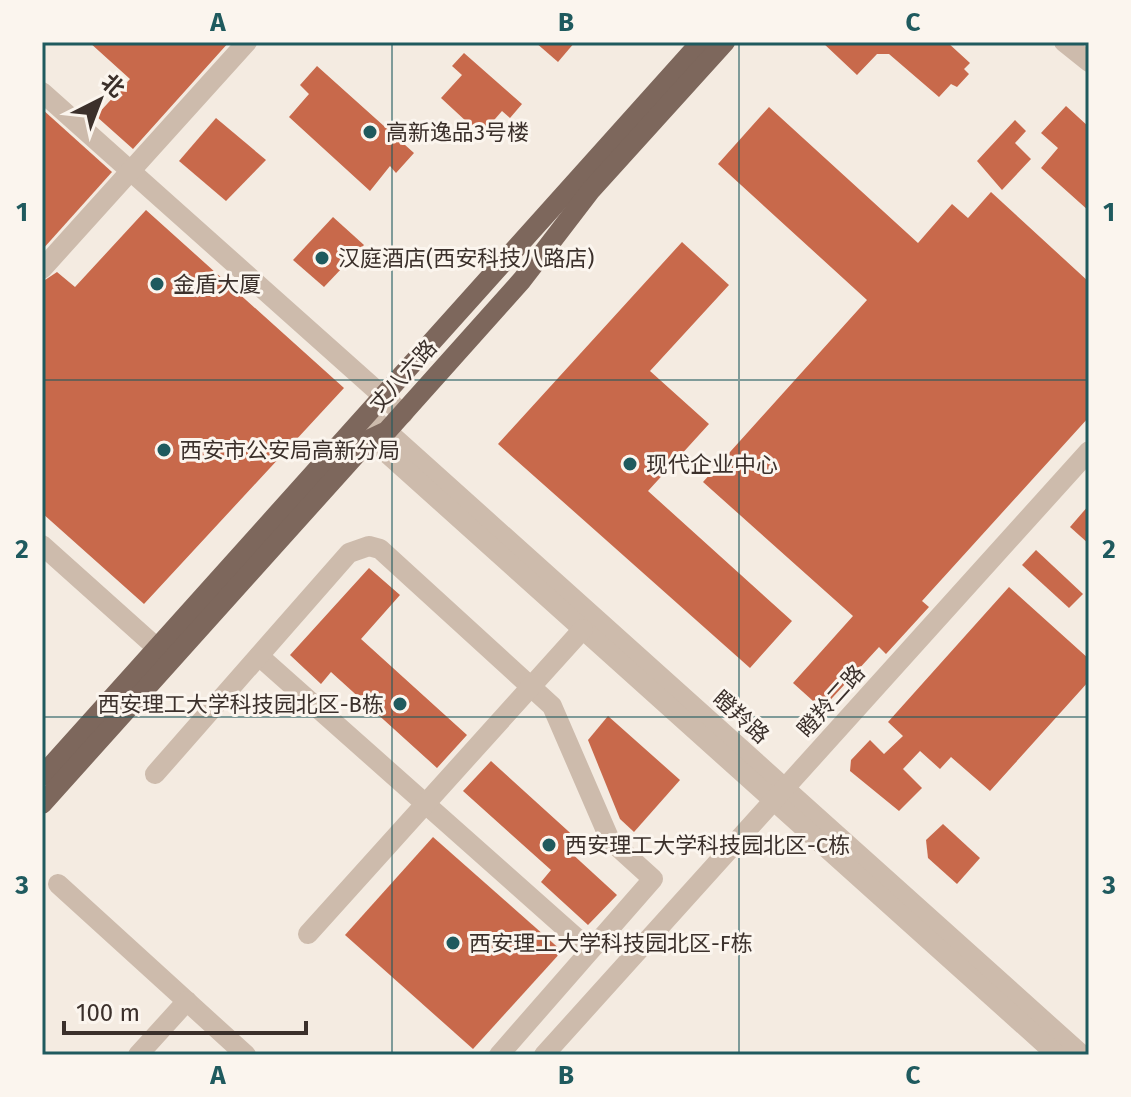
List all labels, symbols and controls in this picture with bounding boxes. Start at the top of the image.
text: A [209,7,226,38]
text: B [558,7,574,38]
text: C [906,7,921,38]
north arrow [60,60,140,140]
text: 北 [96,68,130,103]
place label: 高新逸品3号楼 [386,119,529,146]
marker: 高新逸品3号楼 [361,123,379,141]
text: 1 [16,197,28,228]
text: 1 [1103,197,1115,228]
place label: 汉庭酒店(西安科技八路店) [338,245,594,272]
marker: 汉庭酒店(西安科技八路店) [313,249,331,267]
place label: 金盾大厦 [173,271,261,298]
marker: 金盾大厦 [148,275,166,293]
street label: 丈八六路 [364,334,442,418]
place label: 西安市公安局高新分局 [180,437,400,464]
marker: 西安市公安局高新分局 [155,441,173,459]
place label: 现代企业中心 [646,451,778,478]
marker: 现代企业中心 [621,455,639,473]
text: 2 [15,534,29,565]
text: 2 [1102,534,1116,565]
street label: 瞪羚二路 [792,659,870,743]
street label: 瞪羚路 [707,685,775,749]
place label: 西安理工大学科技园北区-B栋 [98,691,384,718]
marker: 西安理工大学科技园北区-B栋 [391,695,409,713]
place label: 西安理工大学科技园北区-C栋 [565,832,850,859]
marker: 西安理工大学科技园北区-C栋 [540,836,558,854]
text: 3 [14,870,29,901]
text: 3 [1101,870,1116,901]
place label: 西安理工大学科技园北区-F栋 [469,930,753,957]
marker: 西安理工大学科技园北区-F栋 [444,934,462,952]
scale bar [64,985,306,1035]
text: 100 m [76,999,140,1027]
text: A [209,1060,226,1091]
text: B [558,1060,574,1091]
text: C [906,1060,921,1091]

